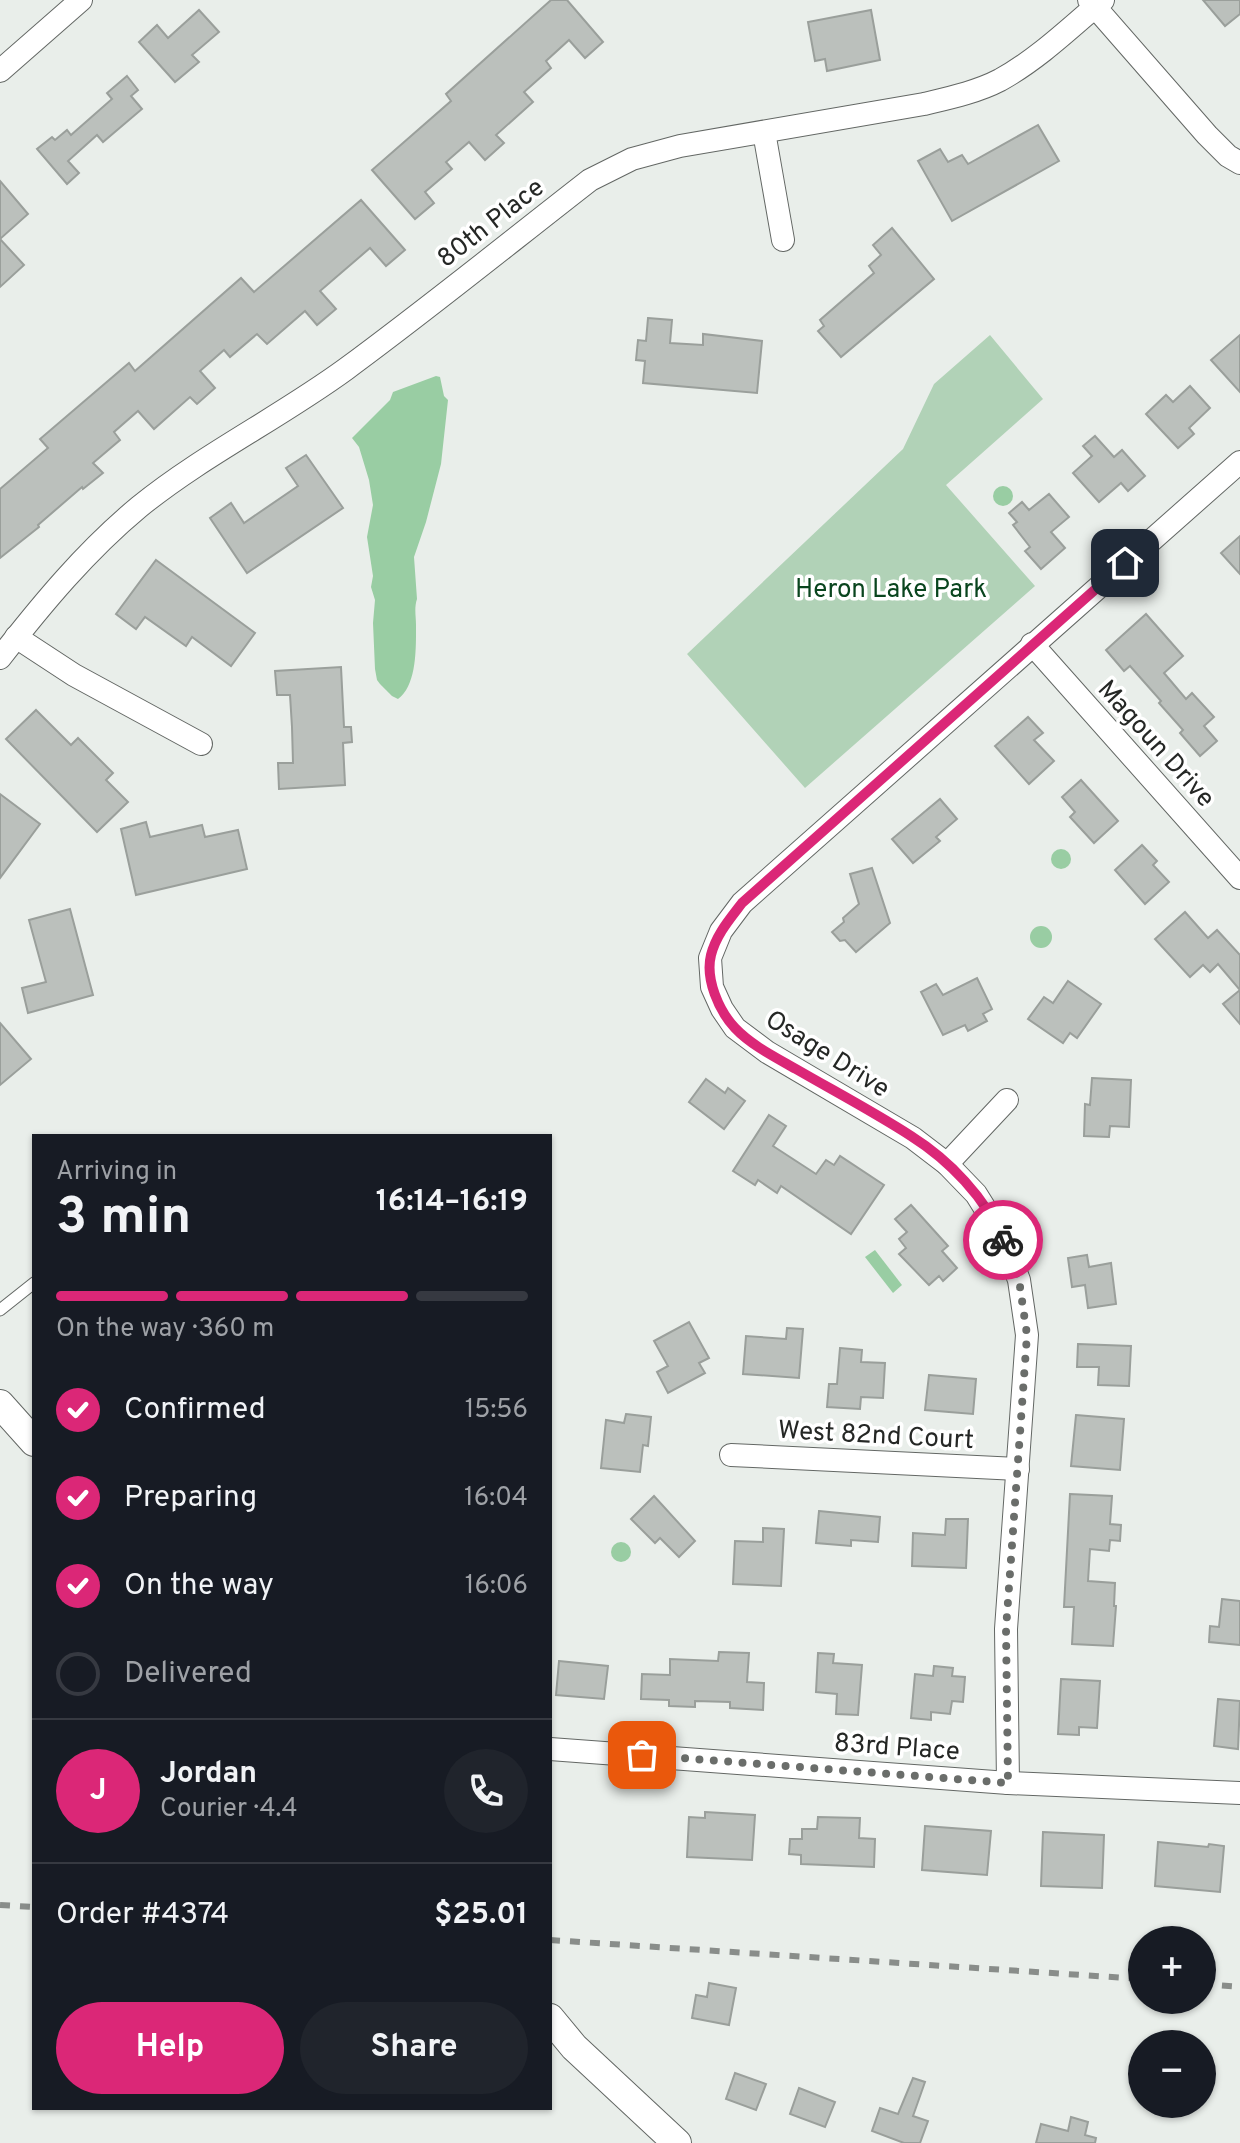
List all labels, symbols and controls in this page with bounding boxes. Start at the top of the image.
street label: 80th Place [431,172,552,276]
pin [1091,529,1159,597]
icon: home [1103,541,1147,585]
park label: Heron Lake Park [795,574,987,607]
street label: Magoun Drive [1089,674,1221,815]
street label: Osage Drive [758,1004,895,1106]
text: Arriving in [56,1156,177,1189]
text: 16:14–16:19 [376,1184,528,1221]
text: 3 min [56,1186,191,1252]
courier [963,1200,1043,1280]
icon: bike [981,1218,1025,1262]
text: On the way · 360 m [56,1313,274,1346]
icon: check [56,1388,100,1432]
text: Confirmed [124,1392,266,1429]
text: 15:56 [465,1394,528,1427]
street label: West 82nd Court [777,1415,975,1458]
icon: check [56,1476,100,1520]
text: Preparing [124,1480,257,1517]
text: 16:04 [464,1482,528,1515]
icon: check [56,1564,100,1608]
text: On the way [124,1568,274,1605]
text: 16:06 [465,1570,528,1603]
text: Delivered [124,1656,252,1693]
pin [608,1721,676,1789]
street label: 83rd Place [833,1728,961,1769]
icon: bag [620,1733,664,1777]
button: phone [444,1749,528,1833]
text: Jordan [160,1756,257,1793]
text: J [90,1773,106,1810]
text: Courier · 4.4 [160,1793,298,1826]
text: Order #4374 [56,1897,229,1934]
text: $25.01 [434,1897,528,1934]
map controls [1128,1926,1216,2118]
button: + [1128,1926,1216,2014]
button: Help [56,2002,284,2094]
button: Share [300,2002,528,2094]
button: − [1128,2030,1216,2118]

